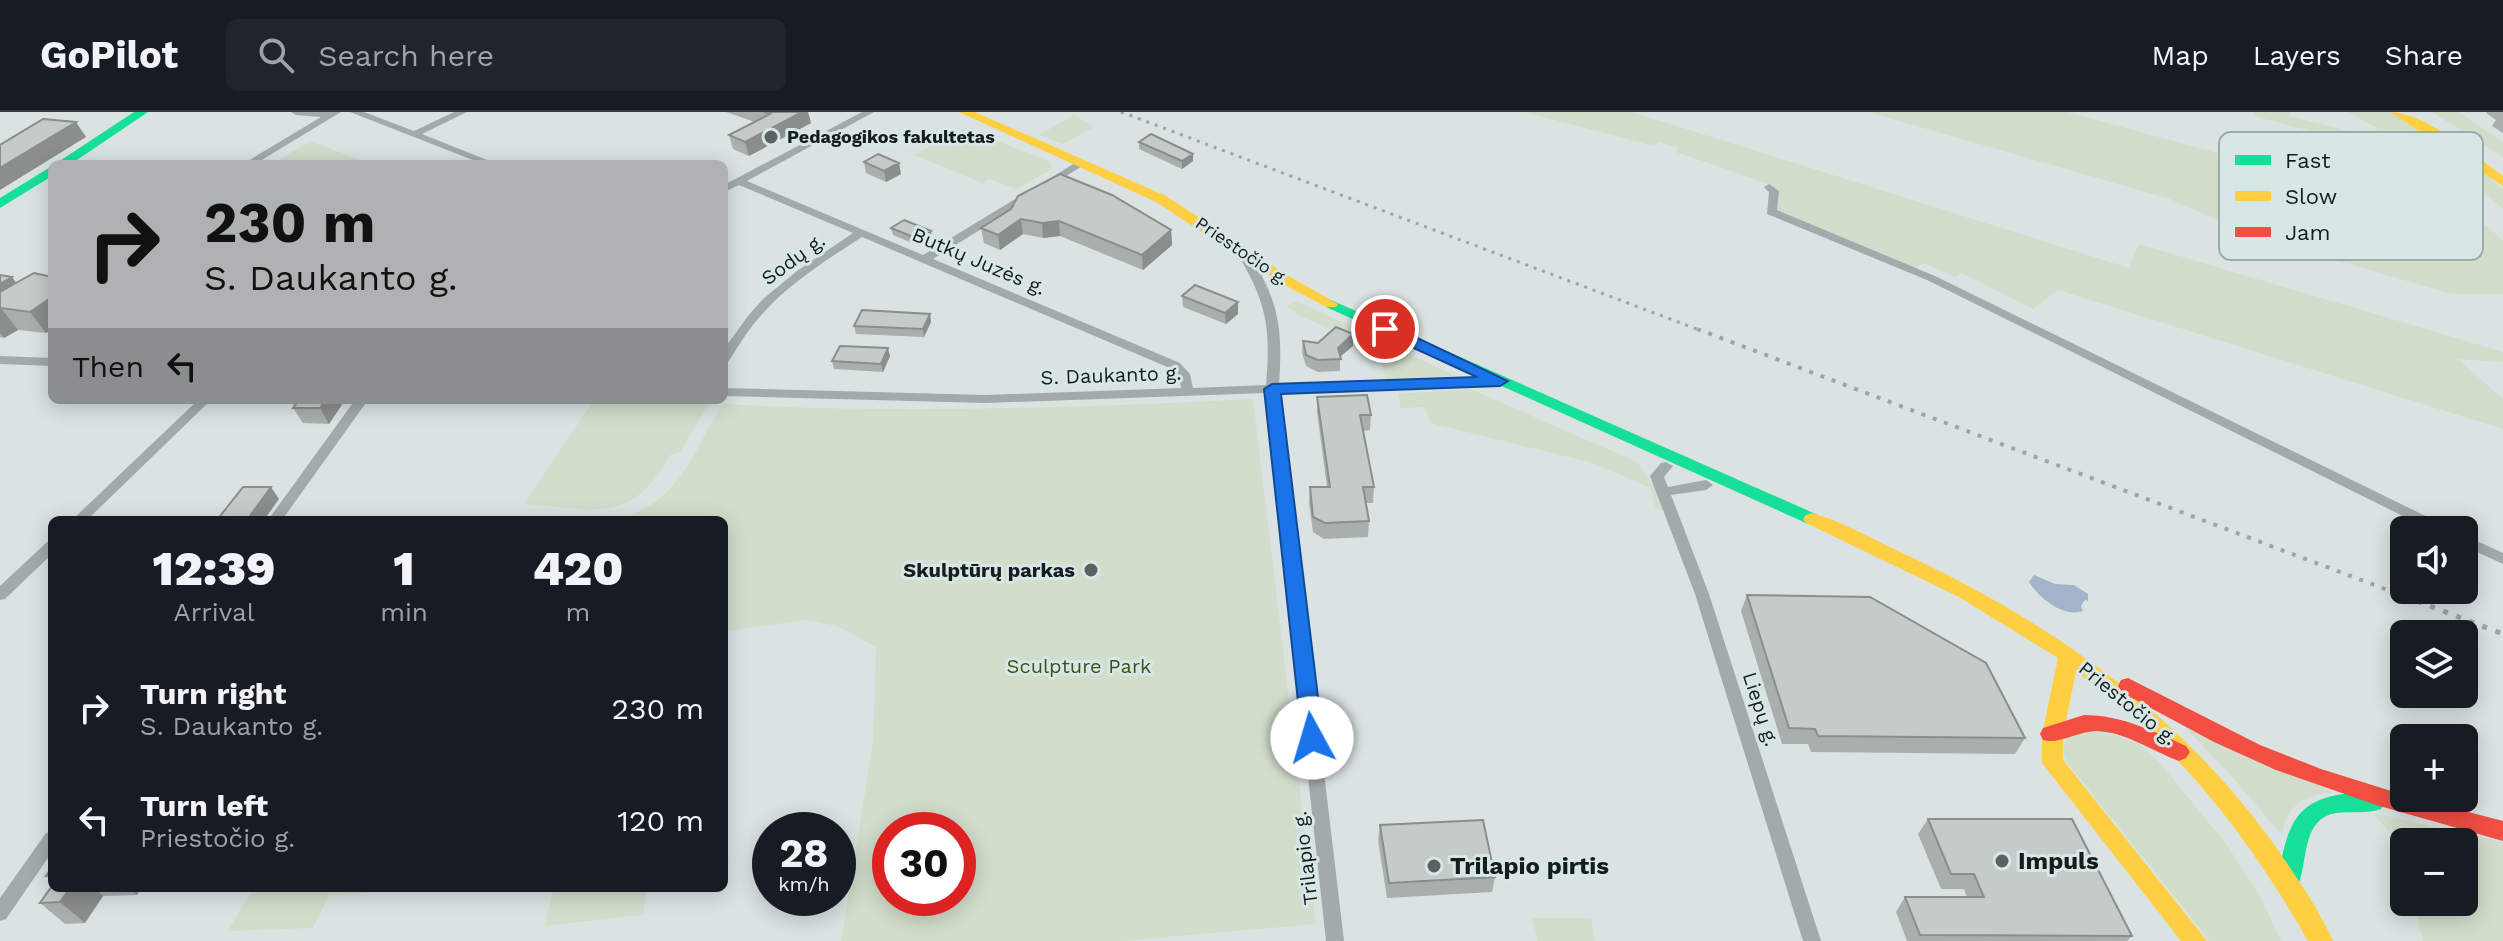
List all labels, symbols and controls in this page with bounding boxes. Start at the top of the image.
search box [226,19,786,91]
text: GoPilot [40,33,178,77]
icon: search [254,33,298,77]
text: Search here [318,38,494,73]
text: Map [2152,39,2209,72]
text: Layers [2253,39,2341,72]
text: Share [2385,39,2463,72]
place label: Pedagogikos fakultetas [787,126,995,147]
marker: Pedagogikos fakultetas [762,128,780,146]
legend [2219,132,2483,260]
text: Fast [2285,148,2331,173]
text: Slow [2285,184,2337,209]
text: 230 m [204,190,375,256]
icon: right [72,192,176,296]
street label: Priestočio g. [1192,212,1293,289]
text: Jam [2285,220,2330,245]
street label: Butkų Juzės g. [909,222,1049,300]
street label: Sodų g. [757,228,829,290]
text: S. Daukanto g. [204,257,458,299]
pin [1351,295,1419,363]
icon: arrive [1363,307,1407,351]
icon: left [160,344,204,388]
text: Then [72,349,144,384]
street label: S. Daukanto g. [1040,361,1182,389]
map controls [2390,516,2478,916]
button: sound [2390,516,2478,604]
text: 12:39 [153,540,276,597]
text: 1 [393,540,415,597]
text: 420 [532,540,623,597]
place label: Skulptūrų parkas [903,558,1075,582]
marker: Skulptūrų parkas [1082,561,1100,579]
text: Arrival [173,597,255,627]
text: min [380,597,428,627]
text: m [566,597,590,627]
button: layers [2390,620,2478,708]
park label: Sculpture Park [1007,654,1151,678]
street label: Priestočio g. [2074,656,2182,750]
street label: Liepų g. [1738,669,1784,749]
text: Turn right [140,676,286,711]
icon: right [72,686,116,730]
text: 230 m [612,691,704,726]
position arrow [1270,696,1354,780]
text: S. Daukanto g. [140,711,323,741]
button: + [2390,724,2478,812]
text: Turn left [140,788,268,823]
icon: left [72,798,116,842]
text: 120 m [617,803,704,838]
street label: Trilapio g. [1287,810,1323,906]
speed limit sign: 30 [872,812,976,916]
text: Priestočio g. [140,823,295,853]
button: − [2390,828,2478,916]
text: 28 [780,830,828,877]
place label: Impuls [2018,847,2099,875]
place label: Trilapio pirtis [1450,852,1609,880]
marker: Impuls [1993,852,2011,870]
marker: Trilapio pirtis [1425,857,1443,875]
text: km/h [778,872,830,896]

